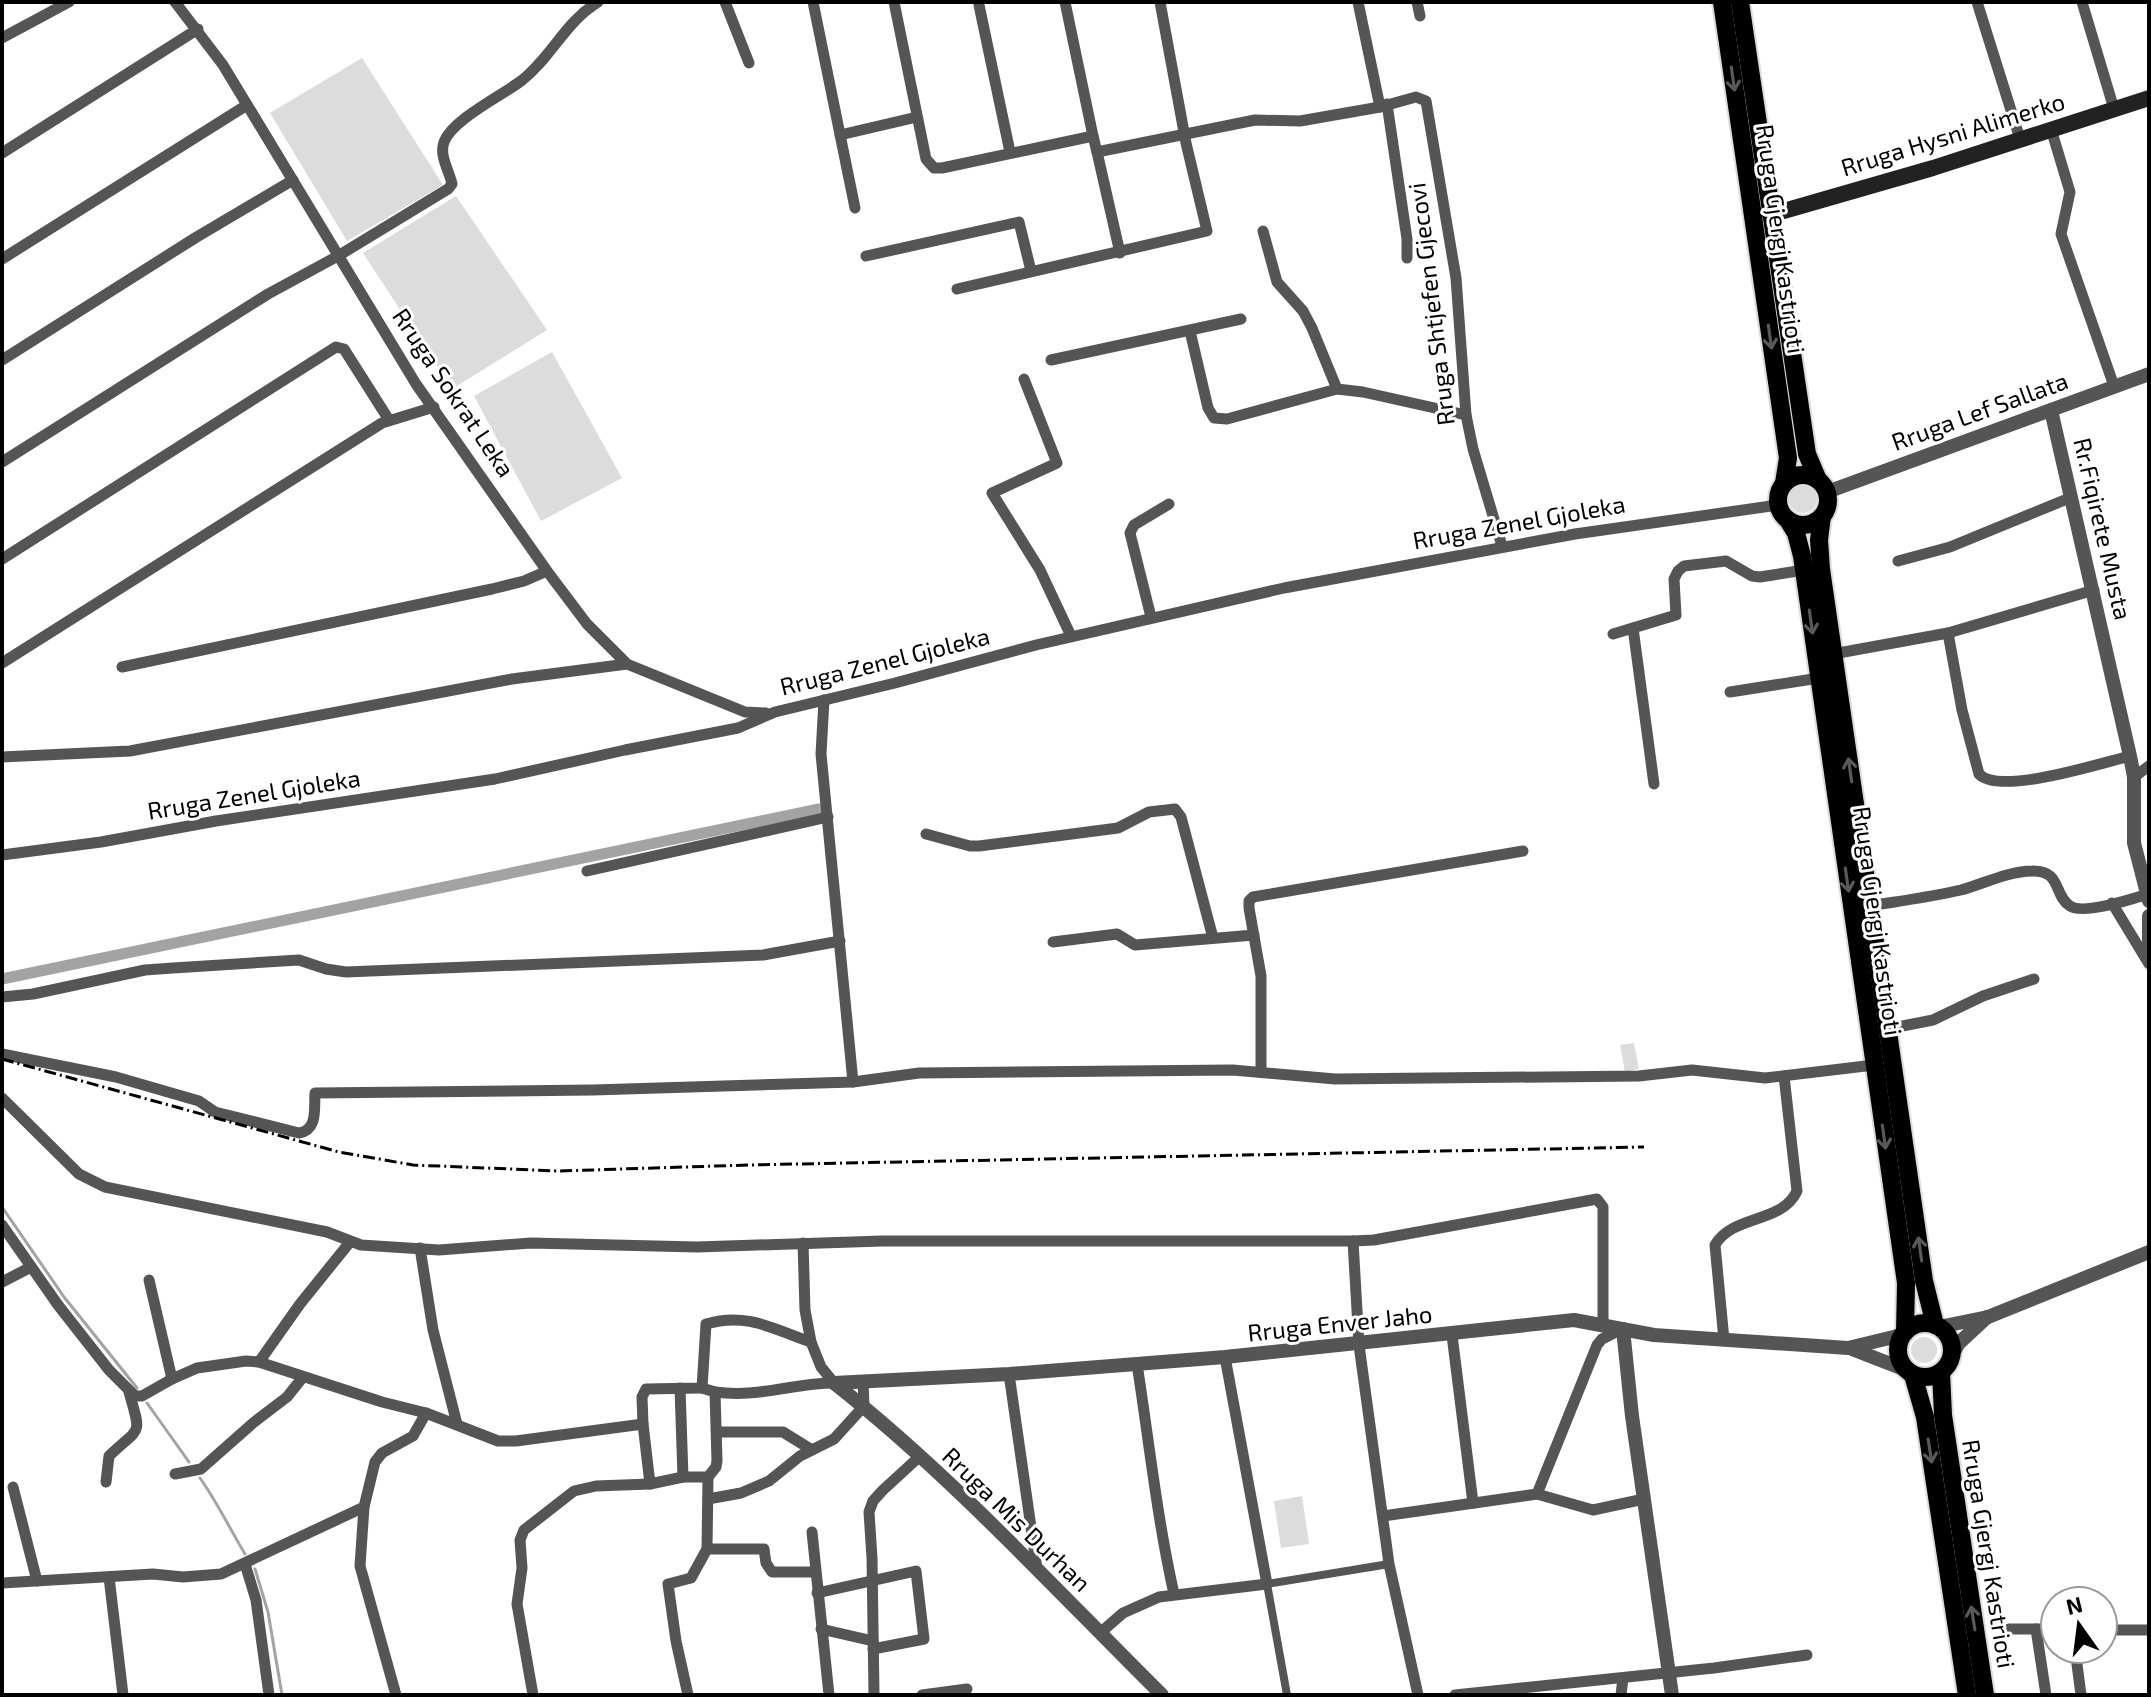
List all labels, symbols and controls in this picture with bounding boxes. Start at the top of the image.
one-way arrow [1726,66,1741,91]
street label: Rruga Hysni Alimerko [1837,86,2068,181]
street label: Rruga Gjergj Kastrioti [1751,122,1812,355]
street label: Rruga Shtjefen Gjecovi [1401,181,1460,427]
street label: Rruga Sokrat Leka [387,302,521,482]
one-way arrow [1763,323,1778,349]
street label: Rruga Lef Sallata [1887,365,2072,456]
street label: Rr.Fiqirete Musta [2068,435,2139,623]
street label: Rruga Zenel Gjoleka [1410,489,1627,554]
one-way arrow [1804,609,1819,635]
street label: Rruga Zenel Gjoleka [777,620,993,701]
one-way arrow [1842,758,1857,783]
street label: Rruga Zenel Gjoleka [145,762,362,825]
street label: Rruga Gjergj Kastrioti [1848,804,1909,1037]
one-way arrow [1840,867,1855,892]
one-way arrow [1877,1124,1892,1149]
one-way arrow [1912,1237,1927,1262]
street label: Rruga Enver Jaho [1246,1298,1434,1347]
street label: Rruga Gjergj Kastrioti [1957,1437,2022,1670]
one-way arrow [1923,1438,1938,1463]
street label: Rruga Mis Durhan [937,1441,1097,1597]
north arrow [2039,1585,2119,1665]
text: N [2063,1590,2085,1619]
one-way arrow [1965,1606,1980,1631]

